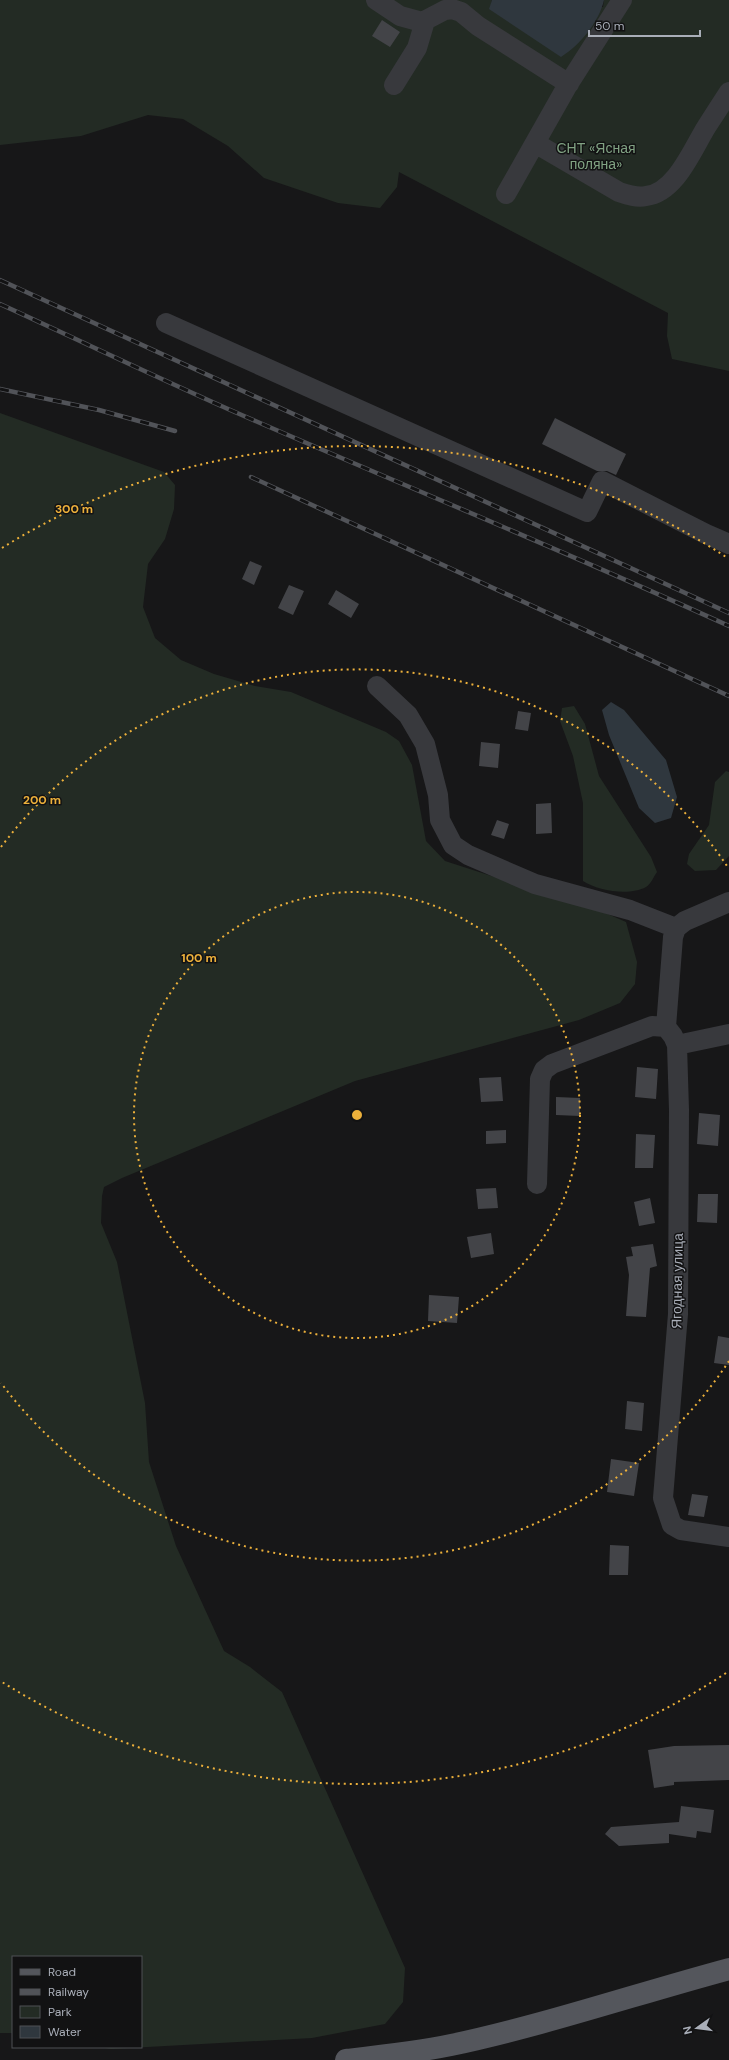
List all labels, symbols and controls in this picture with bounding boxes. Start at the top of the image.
scale bar [589,12,700,38]
text: 50 m [595,18,624,34]
park label: СНТ «Ясная поляна» [556,139,636,173]
text: 300 m [55,501,93,517]
text: 200 m [23,792,61,808]
text: 100 m [181,950,217,966]
centre of rings [350,1108,364,1122]
street label: Ягодная улица [667,1233,687,1329]
legend [12,1956,142,2048]
text: Road [48,1964,76,1980]
text: Railway [48,1984,89,2000]
text: Park [48,2004,72,2020]
north arrow [677,2008,717,2048]
text: Water [48,2024,82,2040]
text: N [680,2025,695,2036]

